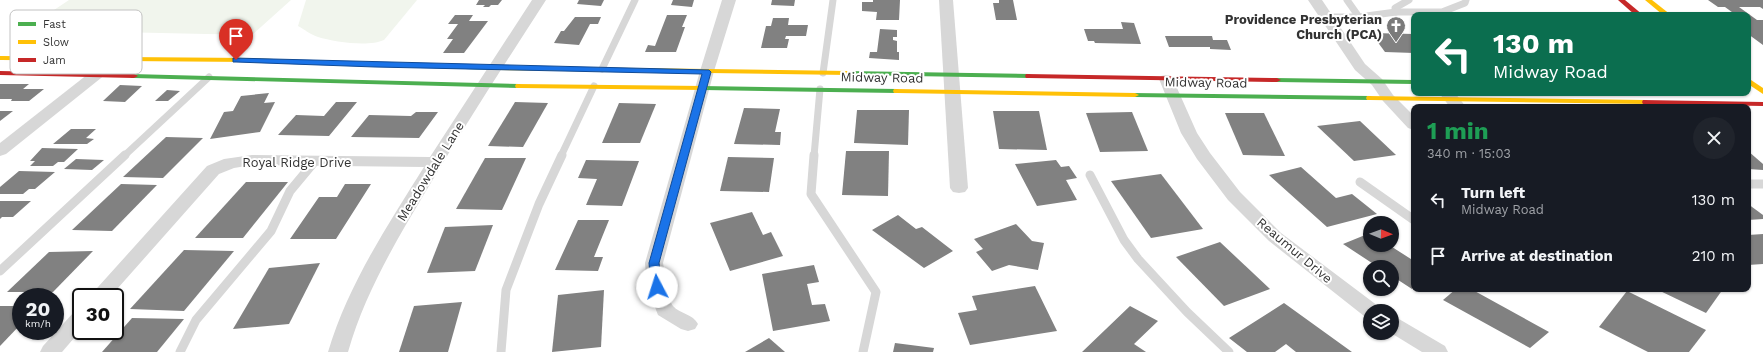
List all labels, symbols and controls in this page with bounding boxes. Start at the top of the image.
legend [10,10,142,74]
place label: Providence Presbyterian Church (PCA) [1225,12,1382,42]
church icon: Providence Presbyterian Church (PCA) [1385,15,1407,43]
text: Fast [43,18,66,31]
pin [219,19,253,60]
icon: arrive [225,25,247,47]
text: 130 m [1493,27,1574,60]
icon: left [1427,28,1479,80]
text: Slow [43,36,69,49]
text: Jam [43,54,66,67]
text: Midway Road [1493,61,1608,82]
street label: Midway Road [840,69,924,86]
street label: Midway Road [1164,74,1248,91]
text: 1 min [1427,117,1489,145]
button: close [1693,117,1735,159]
street label: Meadowdale Lane [394,119,467,224]
text: 340 m · 15:03 [1427,146,1511,161]
street label: Royal Ridge Drive [242,155,352,170]
text: Turn left [1461,184,1525,202]
icon: left [1427,189,1449,211]
text: 130 m [1692,191,1735,209]
text: Midway Road [1461,202,1544,217]
street label: Reaumur Drive [1254,215,1335,286]
north arrow [1363,216,1399,252]
map controls [1363,216,1399,340]
icon: arrive [1427,245,1449,267]
text: Arrive at destination [1461,247,1613,265]
text: 210 m [1692,247,1735,265]
button: search [1363,260,1399,296]
position arrow [636,266,678,308]
speed limit sign: 30 [72,288,124,340]
text: 20 [26,297,50,321]
button: layers [1363,304,1399,340]
text: km/h [25,318,51,329]

